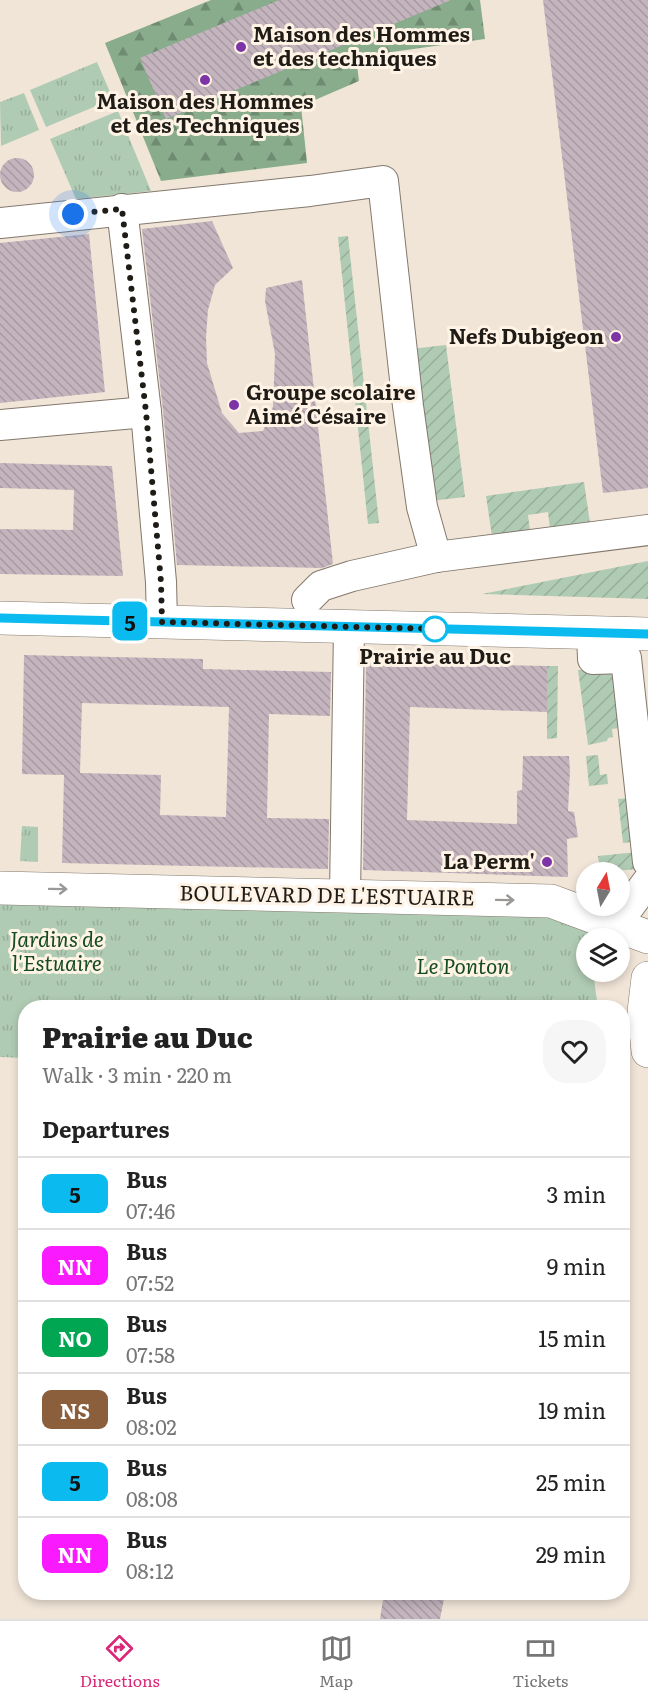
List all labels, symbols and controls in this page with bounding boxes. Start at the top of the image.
place label: Maison des Hommes et des techniques [253,17,470,72]
marker: Maison des Hommes et des techniques [234,40,248,54]
marker: Maison des Hommes et des Techniques [198,73,212,87]
place label: Maison des Hommes et des Techniques [97,84,313,139]
your location [58,199,88,229]
place label: Nefs Dubigeon [449,319,604,350]
marker: Nefs Dubigeon [609,330,623,344]
place label: Groupe scolaire Aimé Césaire [246,375,416,430]
marker: Groupe scolaire Aimé Césaire [227,398,241,412]
line badge: 5 [110,602,150,640]
text: 5 [124,606,136,637]
marker: Prairie au Duc [422,616,448,642]
place label: Prairie au Duc [359,639,511,670]
place label: La Perm' [443,844,535,875]
marker: La Perm' [540,855,554,869]
north arrow [576,862,630,916]
map controls [576,862,630,982]
street label: BOULEVARD DE L'ESTUAIRE [179,875,475,912]
one-way arrow [48,884,68,895]
one-way arrow [495,894,515,906]
park label: Jardins de l'Estuaire [10,922,104,977]
button: layers [576,928,630,982]
park label: Le Ponton [416,949,510,980]
text: Prairie au Duc [42,1015,253,1057]
button: heart [543,1020,606,1083]
text: Walk · 3 min · 220 m [42,1059,232,1089]
text: Departures [42,1112,169,1145]
text: Bus [126,1162,167,1195]
text: 3 min [546,1177,606,1210]
text: 5 [69,1178,81,1209]
text: 07:46 [126,1195,175,1225]
text: Bus [126,1234,167,1267]
text: 9 min [547,1249,606,1282]
text: NN [57,1250,93,1281]
text: 07:52 [126,1267,174,1297]
text: Bus [126,1306,167,1339]
text: 15 min [538,1321,606,1354]
text: NO [58,1322,92,1353]
text: 07:58 [126,1339,175,1369]
text: Bus [126,1378,167,1411]
text: 19 min [538,1393,606,1426]
text: NS [60,1394,90,1425]
text: 08:02 [126,1411,177,1441]
text: Bus [126,1450,167,1483]
text: 25 min [536,1465,606,1498]
text: 5 [69,1466,81,1497]
text: 08:08 [126,1483,178,1513]
text: Bus [126,1522,167,1555]
text: 29 min [536,1537,606,1570]
text: NN [57,1538,93,1569]
text: 08:12 [126,1555,174,1585]
tab: Directions [80,1632,160,1692]
tab: Map [319,1632,353,1692]
tab: Tickets [512,1632,568,1692]

